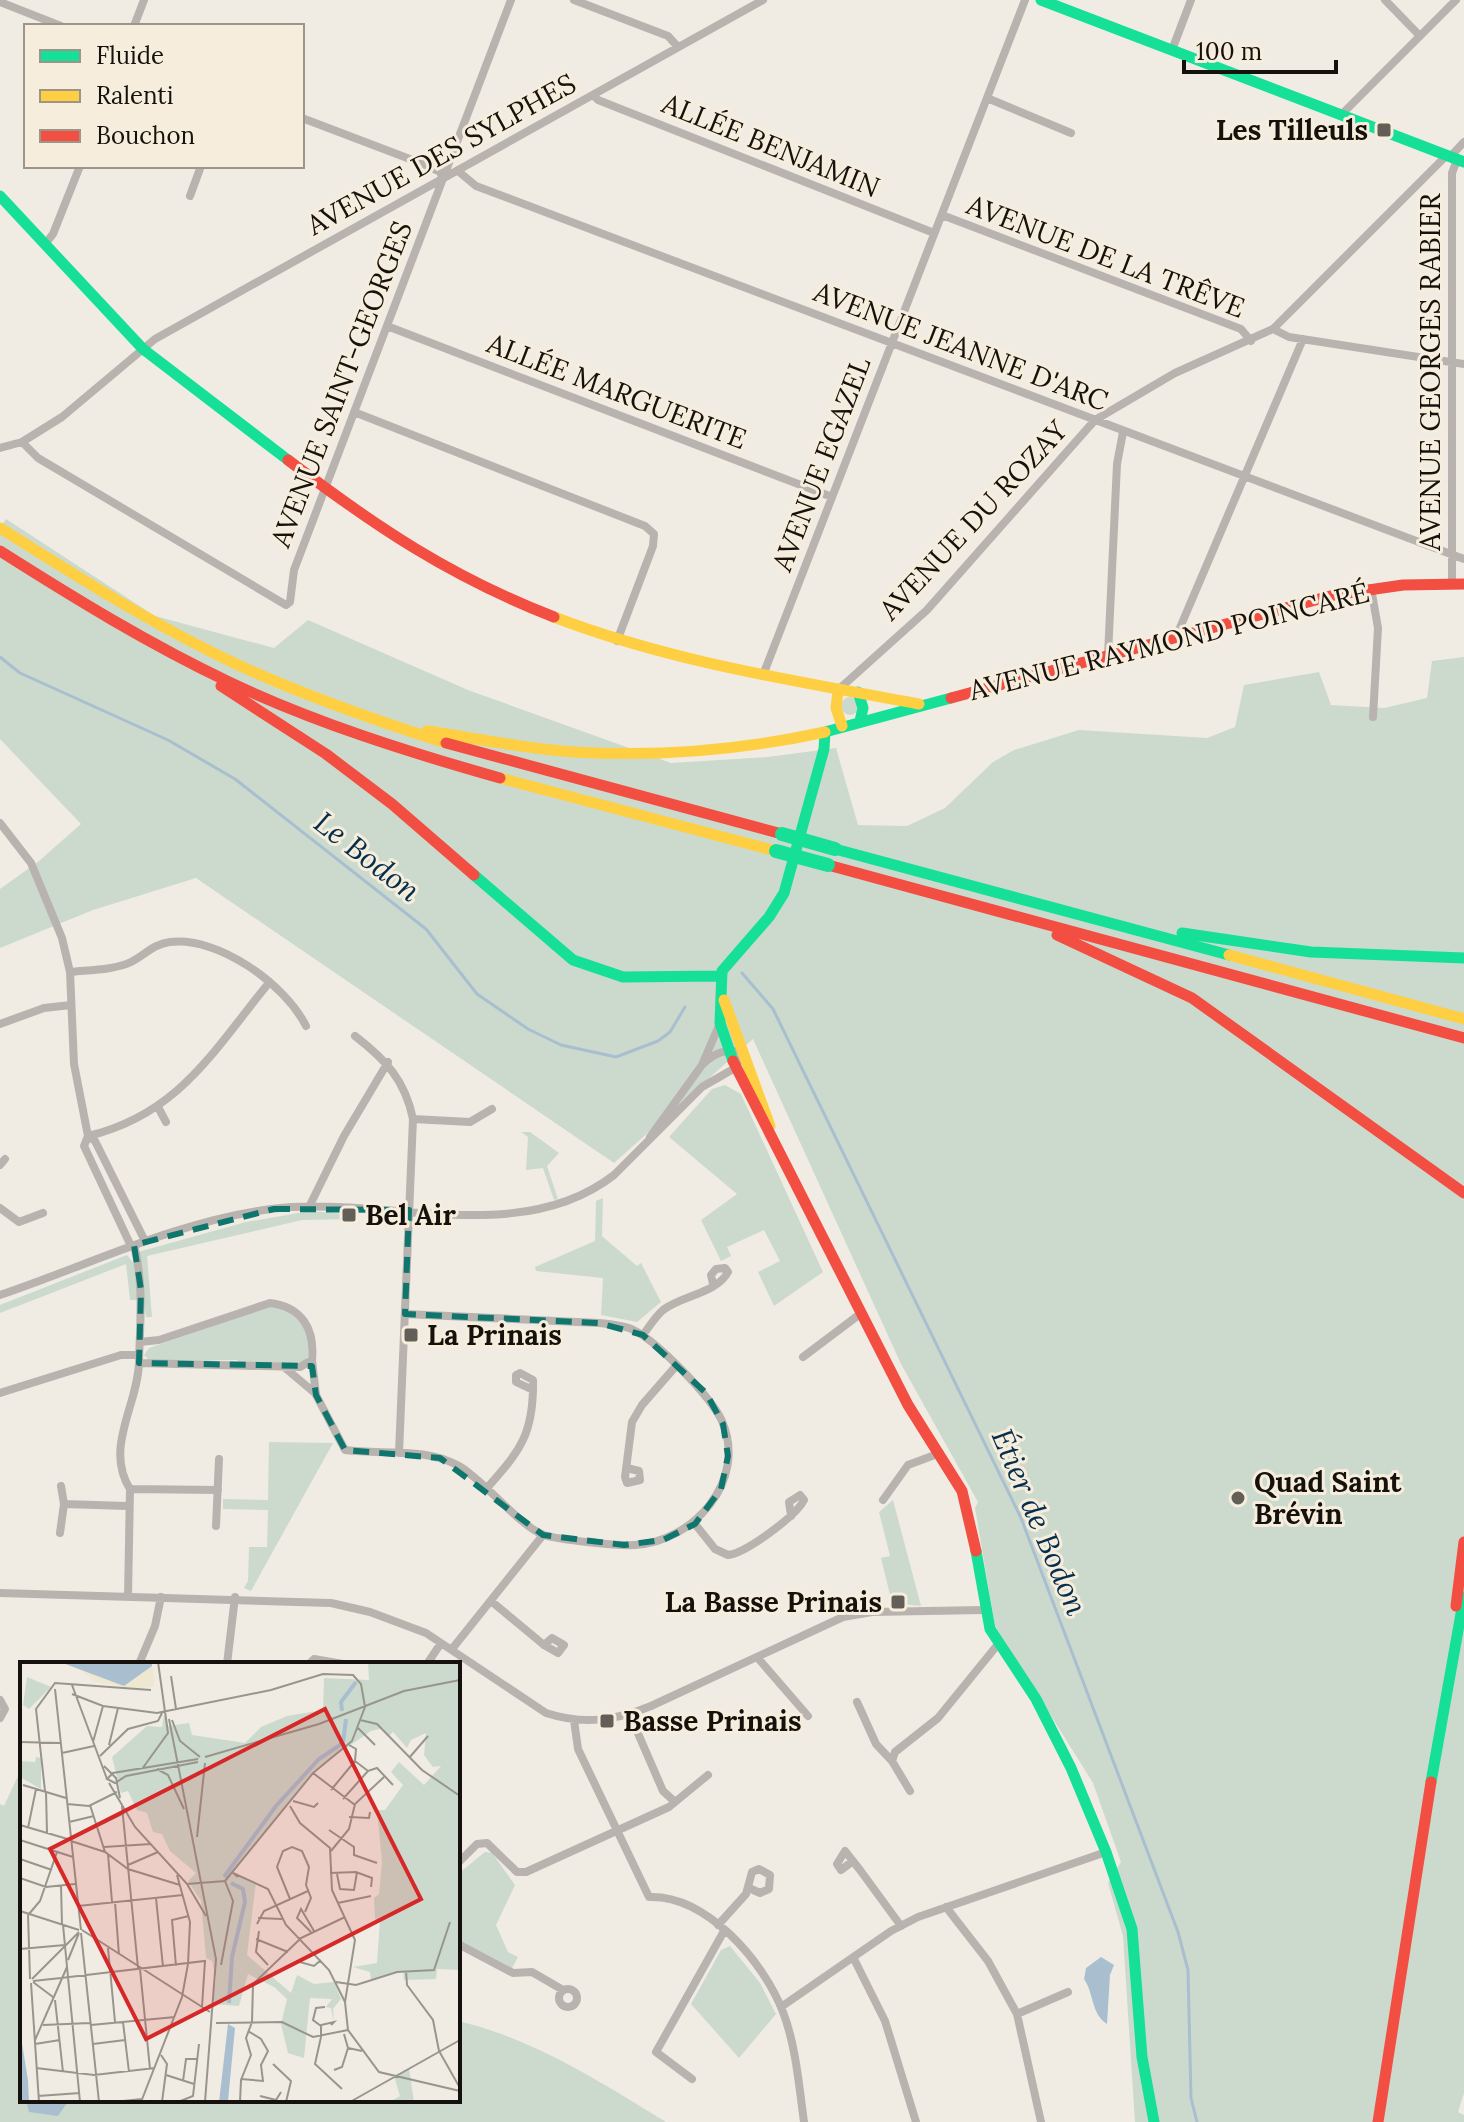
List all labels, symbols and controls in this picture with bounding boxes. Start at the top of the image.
legend [24,24,304,168]
scale bar [1184,24,1336,74]
text: 100 m [1196,36,1262,67]
text: Fluide [96,40,164,71]
street label: AVENUE DES SYLPHES [299,65,582,244]
text: Ralenti [96,80,173,111]
street label: ALLÉE BENJAMIN [656,85,885,205]
place label: Les Tilleuls [1216,112,1368,148]
text: Bouchon [96,120,195,151]
marker: Les Tilleuls [1375,121,1393,139]
street label: AVENUE DE LA TRÊVE [961,186,1250,326]
street label: AVENUE GEORGES RABIER [1412,193,1448,552]
street label: AVENUE SAINT-GEORGES [262,216,420,553]
street label: AVENUE JEANNE D'ARC [808,273,1113,419]
street label: ALLÉE MARGUERITE [481,325,752,457]
street label: AVENUE EGAZEL [763,352,878,577]
street label: AVENUE DU ROZAY [871,412,1076,628]
street label: AVENUE RAYMOND POINCARÉ [964,574,1373,708]
water label: Le Bodon [307,803,429,910]
place label: Bel Air [365,1197,456,1233]
marker: Bel Air [340,1206,358,1224]
place label: La Prinais [427,1317,562,1353]
marker: La Prinais [402,1326,420,1344]
water label: Étier de Bodon [984,1423,1096,1621]
place label: Quad Saint Brévin [1254,1464,1402,1532]
marker: Quad Saint Brévin [1229,1489,1247,1507]
place label: La Basse Prinais [665,1584,882,1620]
marker: La Basse Prinais [889,1593,907,1611]
inset map [20,1662,460,2102]
place label: Basse Prinais [623,1703,802,1739]
marker: Basse Prinais [598,1712,616,1730]

